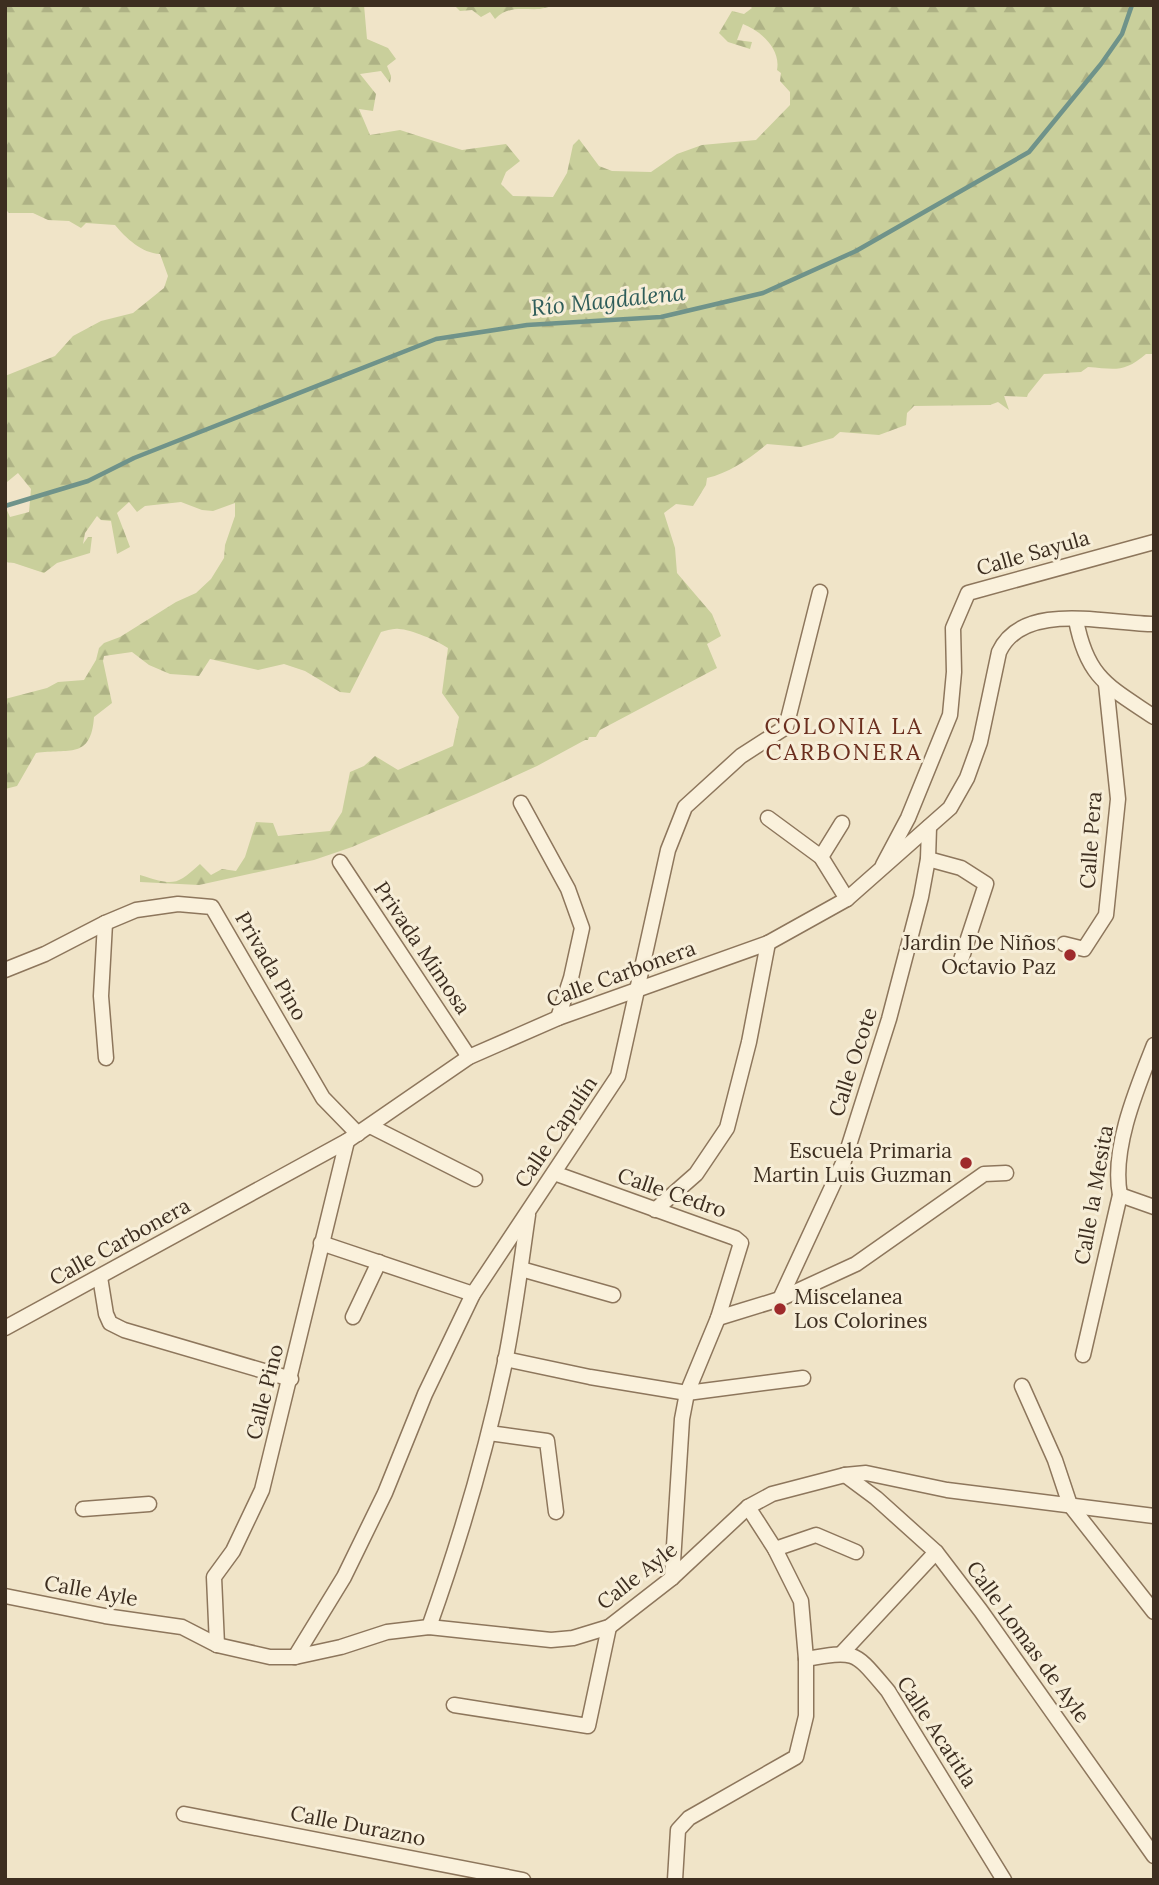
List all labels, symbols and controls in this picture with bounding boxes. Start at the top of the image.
water label: Río Magdalena [529,277,687,322]
street label: Calle Sayula [973,523,1093,582]
district label: COLONIA LA CARBONERA [765,711,923,766]
street label: Calle Pera [1074,790,1107,890]
street label: Privada Mimosa [368,876,477,1020]
street label: Privada Pino [229,906,314,1025]
place label: Jardin De Niños Octavio Paz [902,929,1056,980]
street label: Calle Carbonera [543,934,699,1013]
marker: Jardin De Niños Octavio Paz [1062,947,1078,963]
street label: Calle Ocote [822,1004,883,1120]
street label: Calle Capulín [508,1071,603,1193]
street label: Calle la Mesita [1068,1123,1119,1267]
place label: Escuela Primaria Martin Luis Guzman [753,1137,952,1188]
marker: Escuela Primaria Martin Luis Guzman [958,1155,974,1171]
street label: Calle Cedro [614,1161,730,1224]
street label: Calle Carbonera [45,1192,195,1291]
place label: Miscelanea Los Colorines [794,1283,927,1334]
marker: Miscelanea Los Colorines [772,1301,788,1317]
street label: Calle Pino [240,1341,289,1442]
street label: Calle Ayle [591,1536,682,1615]
street label: Calle Lomas de Ayle [961,1555,1096,1728]
street label: Calle Ayle [42,1569,140,1612]
street label: Calle Acatitla [891,1671,984,1793]
street label: Calle Durazno [288,1799,428,1852]

